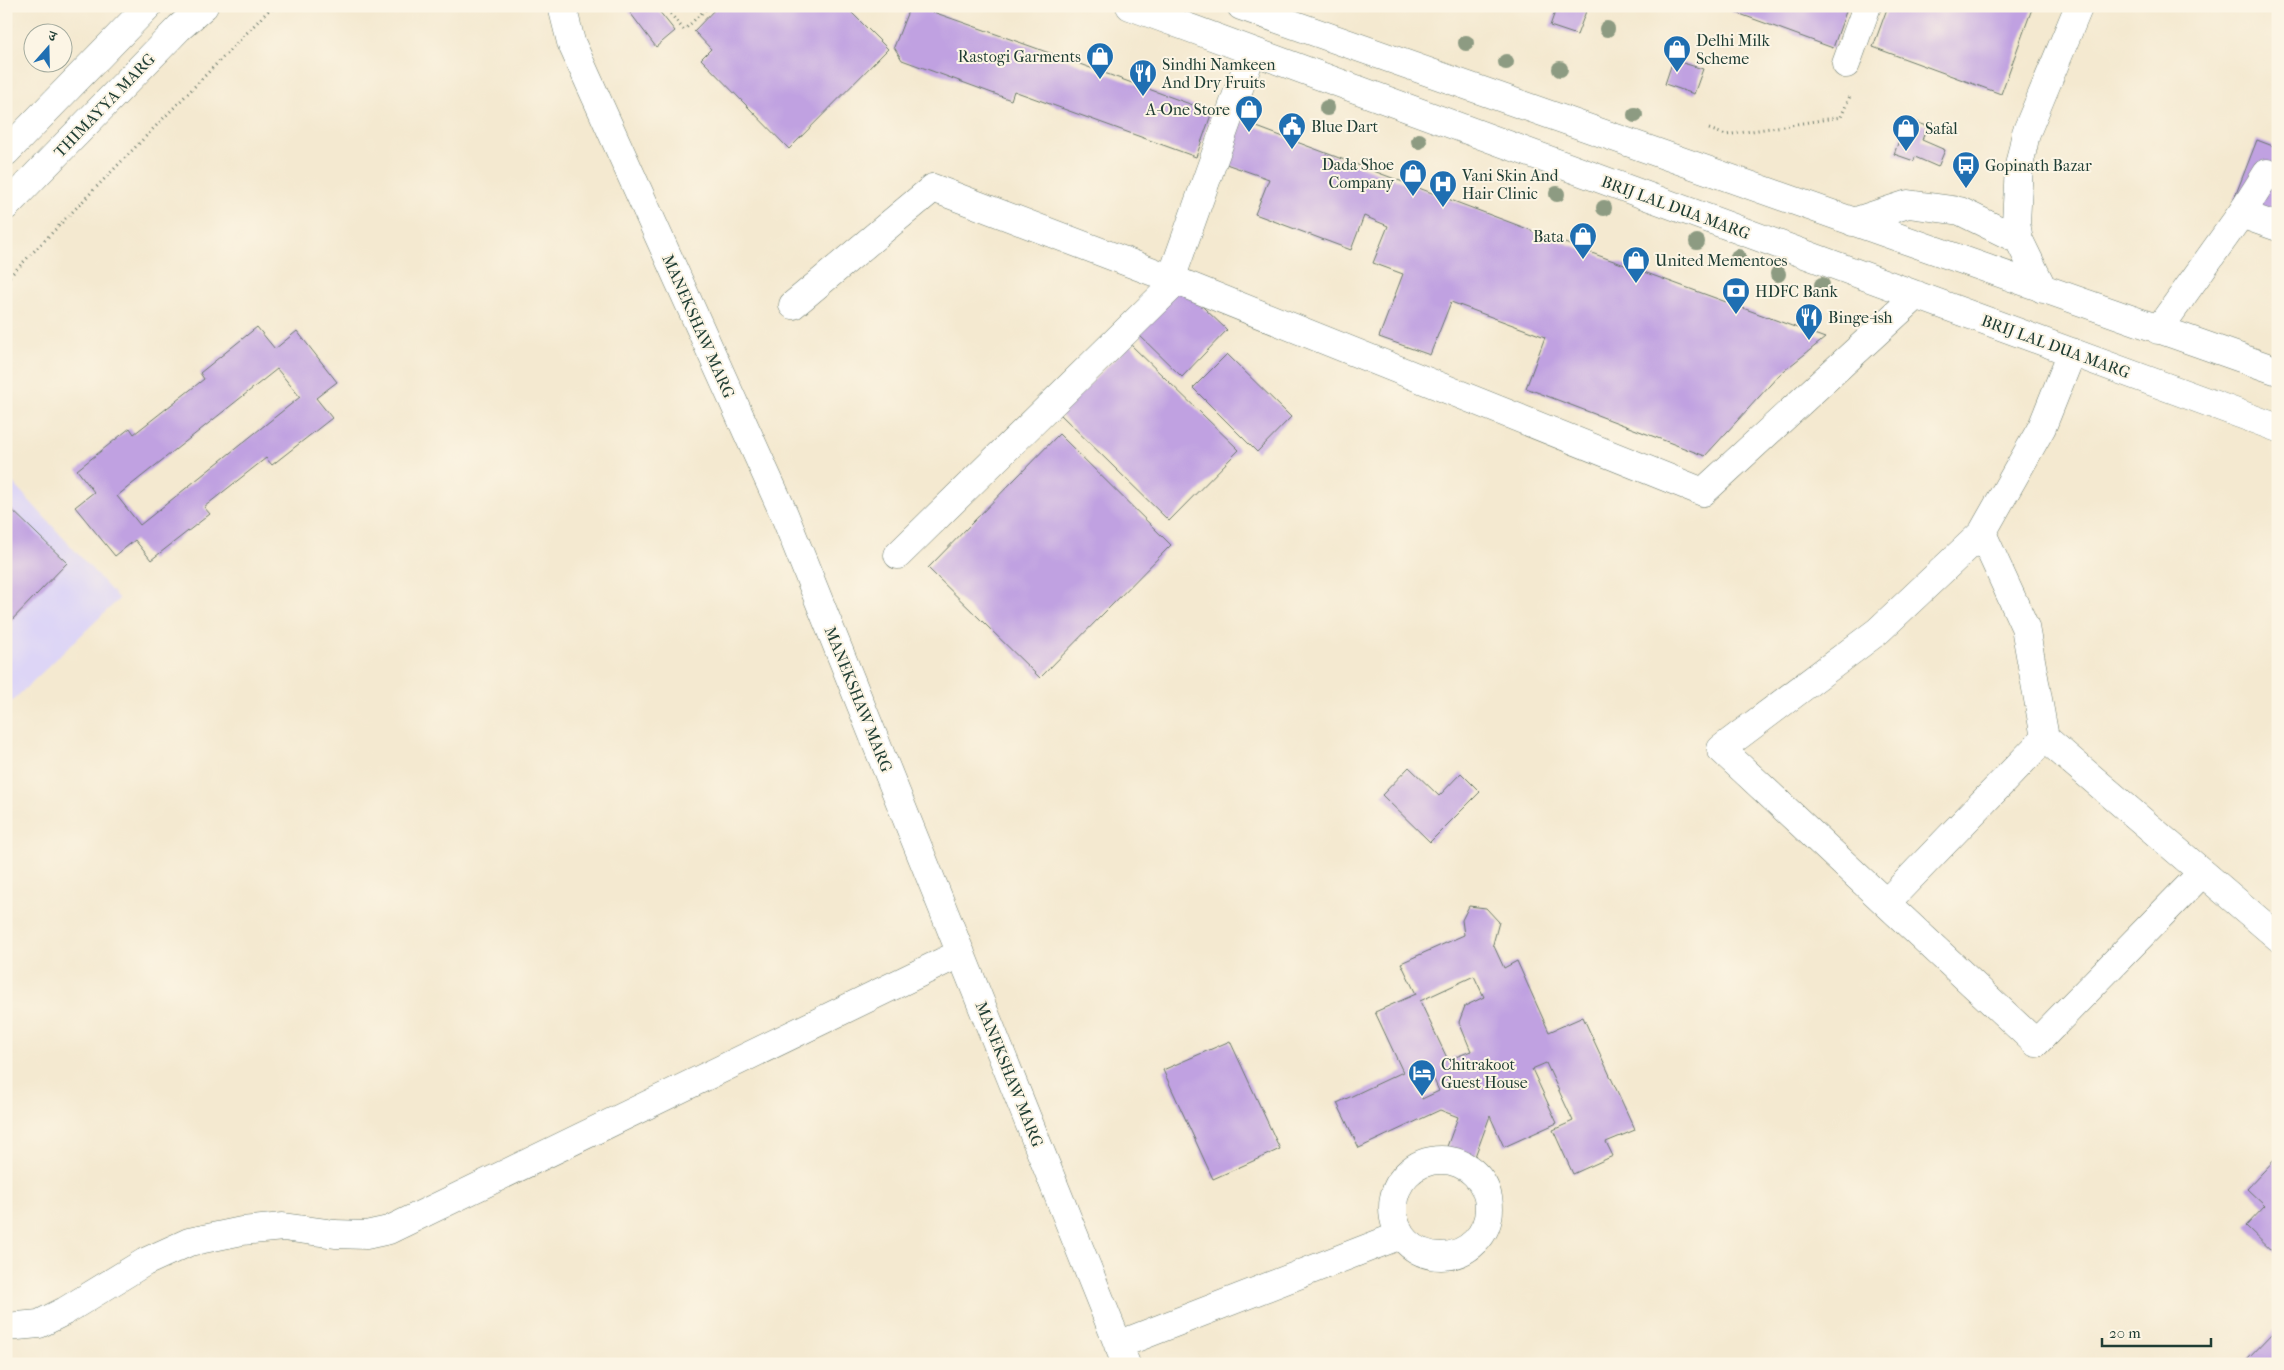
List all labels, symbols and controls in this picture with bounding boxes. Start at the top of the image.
north arrow [22,22,72,72]
text: उ [45,27,59,46]
place label: Delhi Milk Scheme [1696,31,1770,68]
shop icon: Delhi Milk Scheme [1662,34,1692,73]
shop icon: Rastogi Garments [1085,41,1115,80]
place label: Rastogi Garments [958,47,1081,66]
street label: THIMAYYA MARG [50,49,159,161]
place label: Sindhi Namkeen And Dry Fruits [1161,55,1276,92]
restaurant icon: Sindhi Namkeen And Dry Fruits [1128,58,1158,97]
shop icon: A-One Store [1234,94,1264,133]
place label: A-One Store [1145,100,1230,119]
public building icon: Blue Dart [1277,111,1307,150]
shop icon: Safal [1891,113,1921,152]
place label: Blue Dart [1311,117,1379,136]
place label: Safal [1925,119,1958,138]
bus stop icon: Gopinath Bazar [1951,150,1981,189]
place label: Dada Shoe Company [1322,155,1394,192]
place label: Gopinath Bazar [1985,156,2092,175]
shop icon: Dada Shoe Company [1398,158,1428,197]
place label: Vani Skin And Hair Clinic [1461,166,1559,203]
hospital icon: Vani Skin And Hair Clinic [1428,169,1458,208]
street label: BRIJ LAL DUA MARG [1599,172,1753,243]
shop icon: Bata [1568,221,1598,260]
place label: Bata [1533,227,1565,246]
shop icon: United Mementoes [1621,245,1651,284]
street label: MANEKSHAW MARG [658,251,739,401]
place label: United Mementoes [1655,251,1788,270]
bank icon: HDFC Bank [1721,276,1751,315]
place label: HDFC Bank [1755,282,1839,301]
restaurant icon: Binge-ish [1794,302,1824,341]
place label: Binge-ish [1828,308,1893,327]
street label: BRIJ LAL DUA MARG [1979,311,2133,382]
street label: MANEKSHAW MARG [821,624,896,775]
street label: MANEKSHAW MARG [972,999,1047,1150]
place label: Chitrakoot Guest House [1441,1055,1528,1092]
hotel icon: Chitrakoot Guest House [1407,1058,1437,1097]
scale bar [2102,1315,2210,1347]
text: 20 m [2109,1324,2141,1342]

